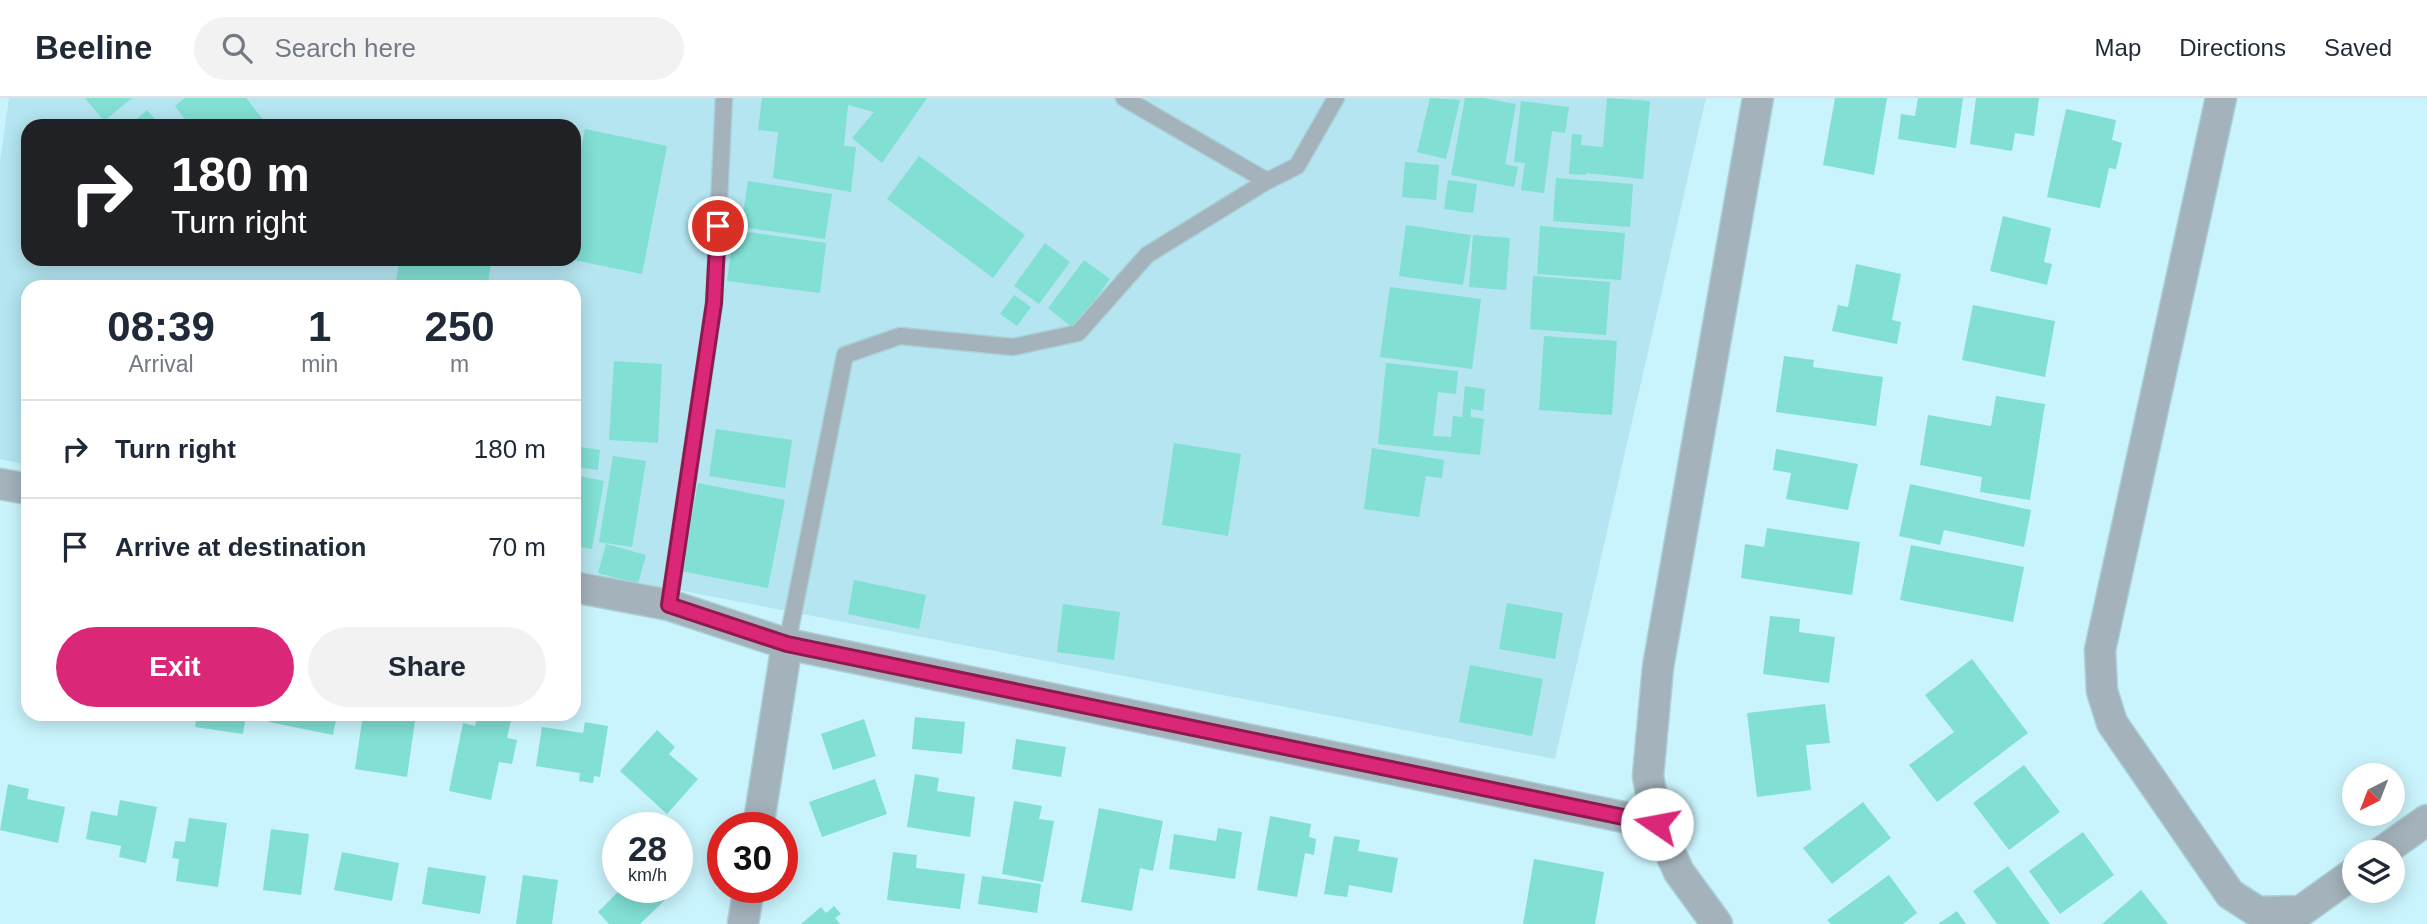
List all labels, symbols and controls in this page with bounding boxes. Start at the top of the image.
search box [194,17,684,80]
text: Beeline [35,29,152,66]
icon: search [218,29,256,67]
text: Search here [274,33,416,63]
text: Map [2095,34,2141,61]
text: Directions [2179,34,2286,61]
text: Saved [2324,34,2392,61]
icon: right [56,147,147,238]
text: 180 m [171,147,310,201]
pin [688,196,748,256]
text: Turn right [171,204,307,240]
icon: arrive [699,207,737,245]
text: 08:39 [107,303,215,350]
text: 1 [308,303,331,350]
text: 250 [425,303,495,350]
text: Arrival [128,351,194,377]
text: min [301,351,338,377]
text: m [450,351,469,377]
icon: right [56,430,94,468]
text: Turn right [115,434,236,464]
text: 180 m [474,434,546,464]
icon: arrive [56,528,94,566]
text: Arrive at destination [115,532,366,562]
text: 70 m [488,532,546,562]
button: Exit [56,627,294,707]
button: Share [308,627,546,707]
north arrow [2342,763,2404,826]
map controls [2342,763,2405,903]
position arrow [1620,787,1694,861]
speed limit sign: 30 [707,812,798,903]
text: 28 [628,829,667,868]
button: layers [2342,840,2405,903]
text: km/h [628,865,667,885]

